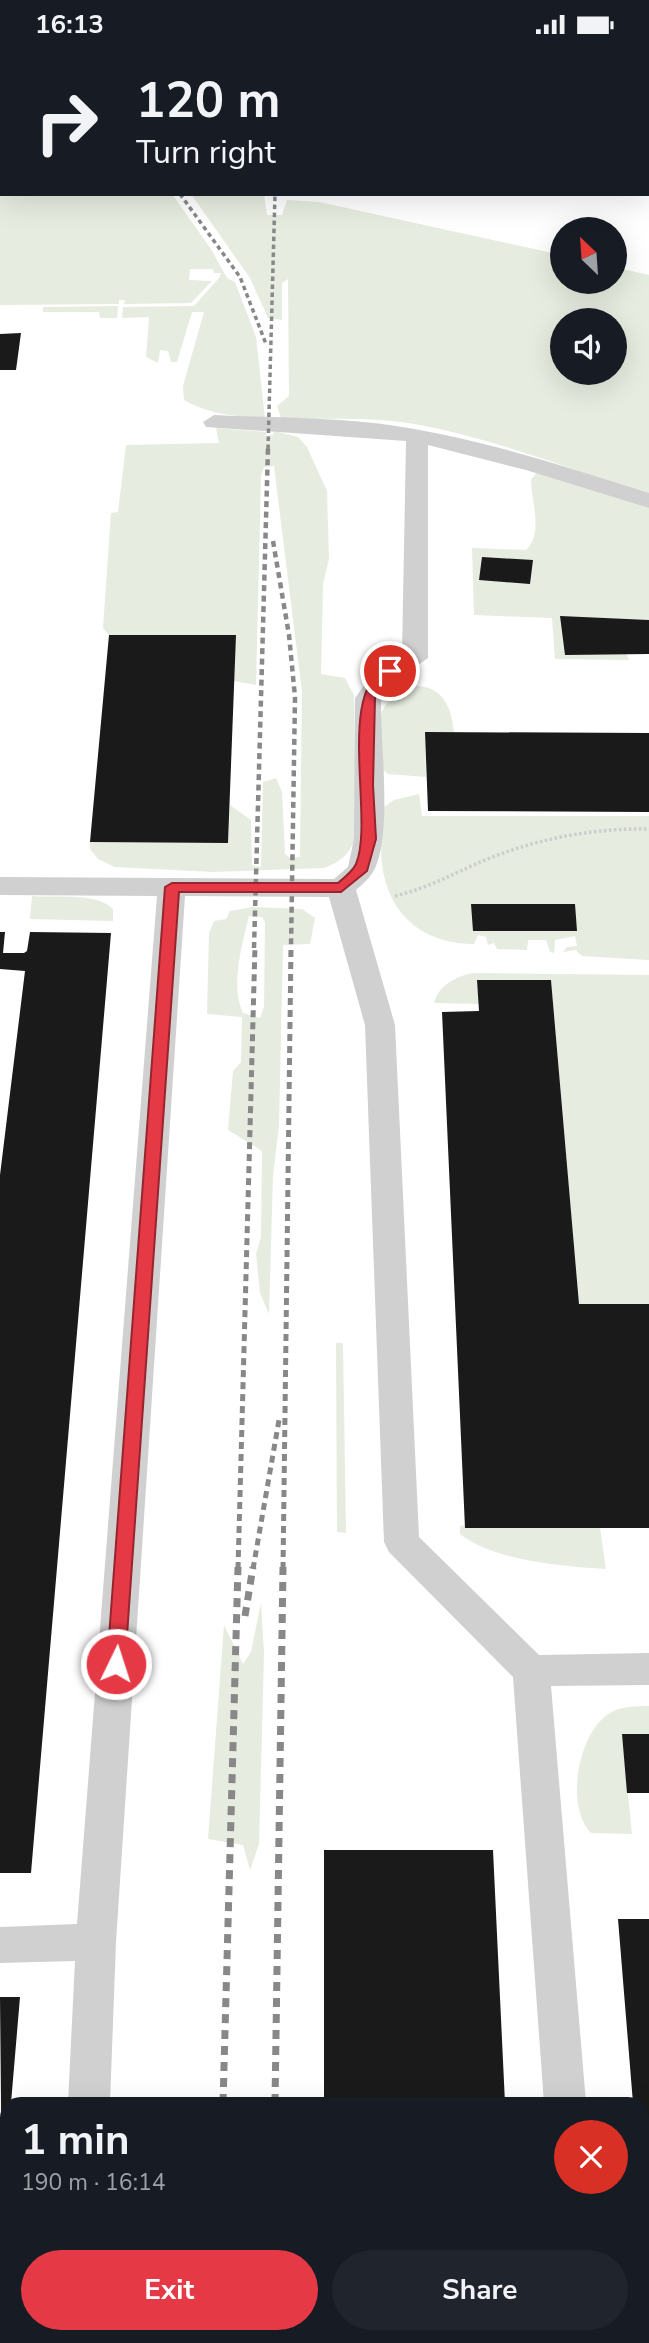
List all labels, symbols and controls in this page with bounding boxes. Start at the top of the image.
text: 16:13 [35,7,104,42]
text: 120 m [136,67,280,134]
icon: right [21,77,112,168]
text: Turn right [136,131,276,174]
north arrow [550,217,626,294]
map controls [550,217,627,385]
button: sound [550,308,627,385]
pin [360,641,420,701]
icon: arrive [371,652,409,690]
position arrow [79,1627,153,1701]
text: 1 min [21,2112,130,2169]
button: close [554,2120,628,2194]
text: 190 m · 16:14 [21,2167,166,2198]
button: Exit [21,2250,318,2330]
button: Share [332,2250,628,2330]

